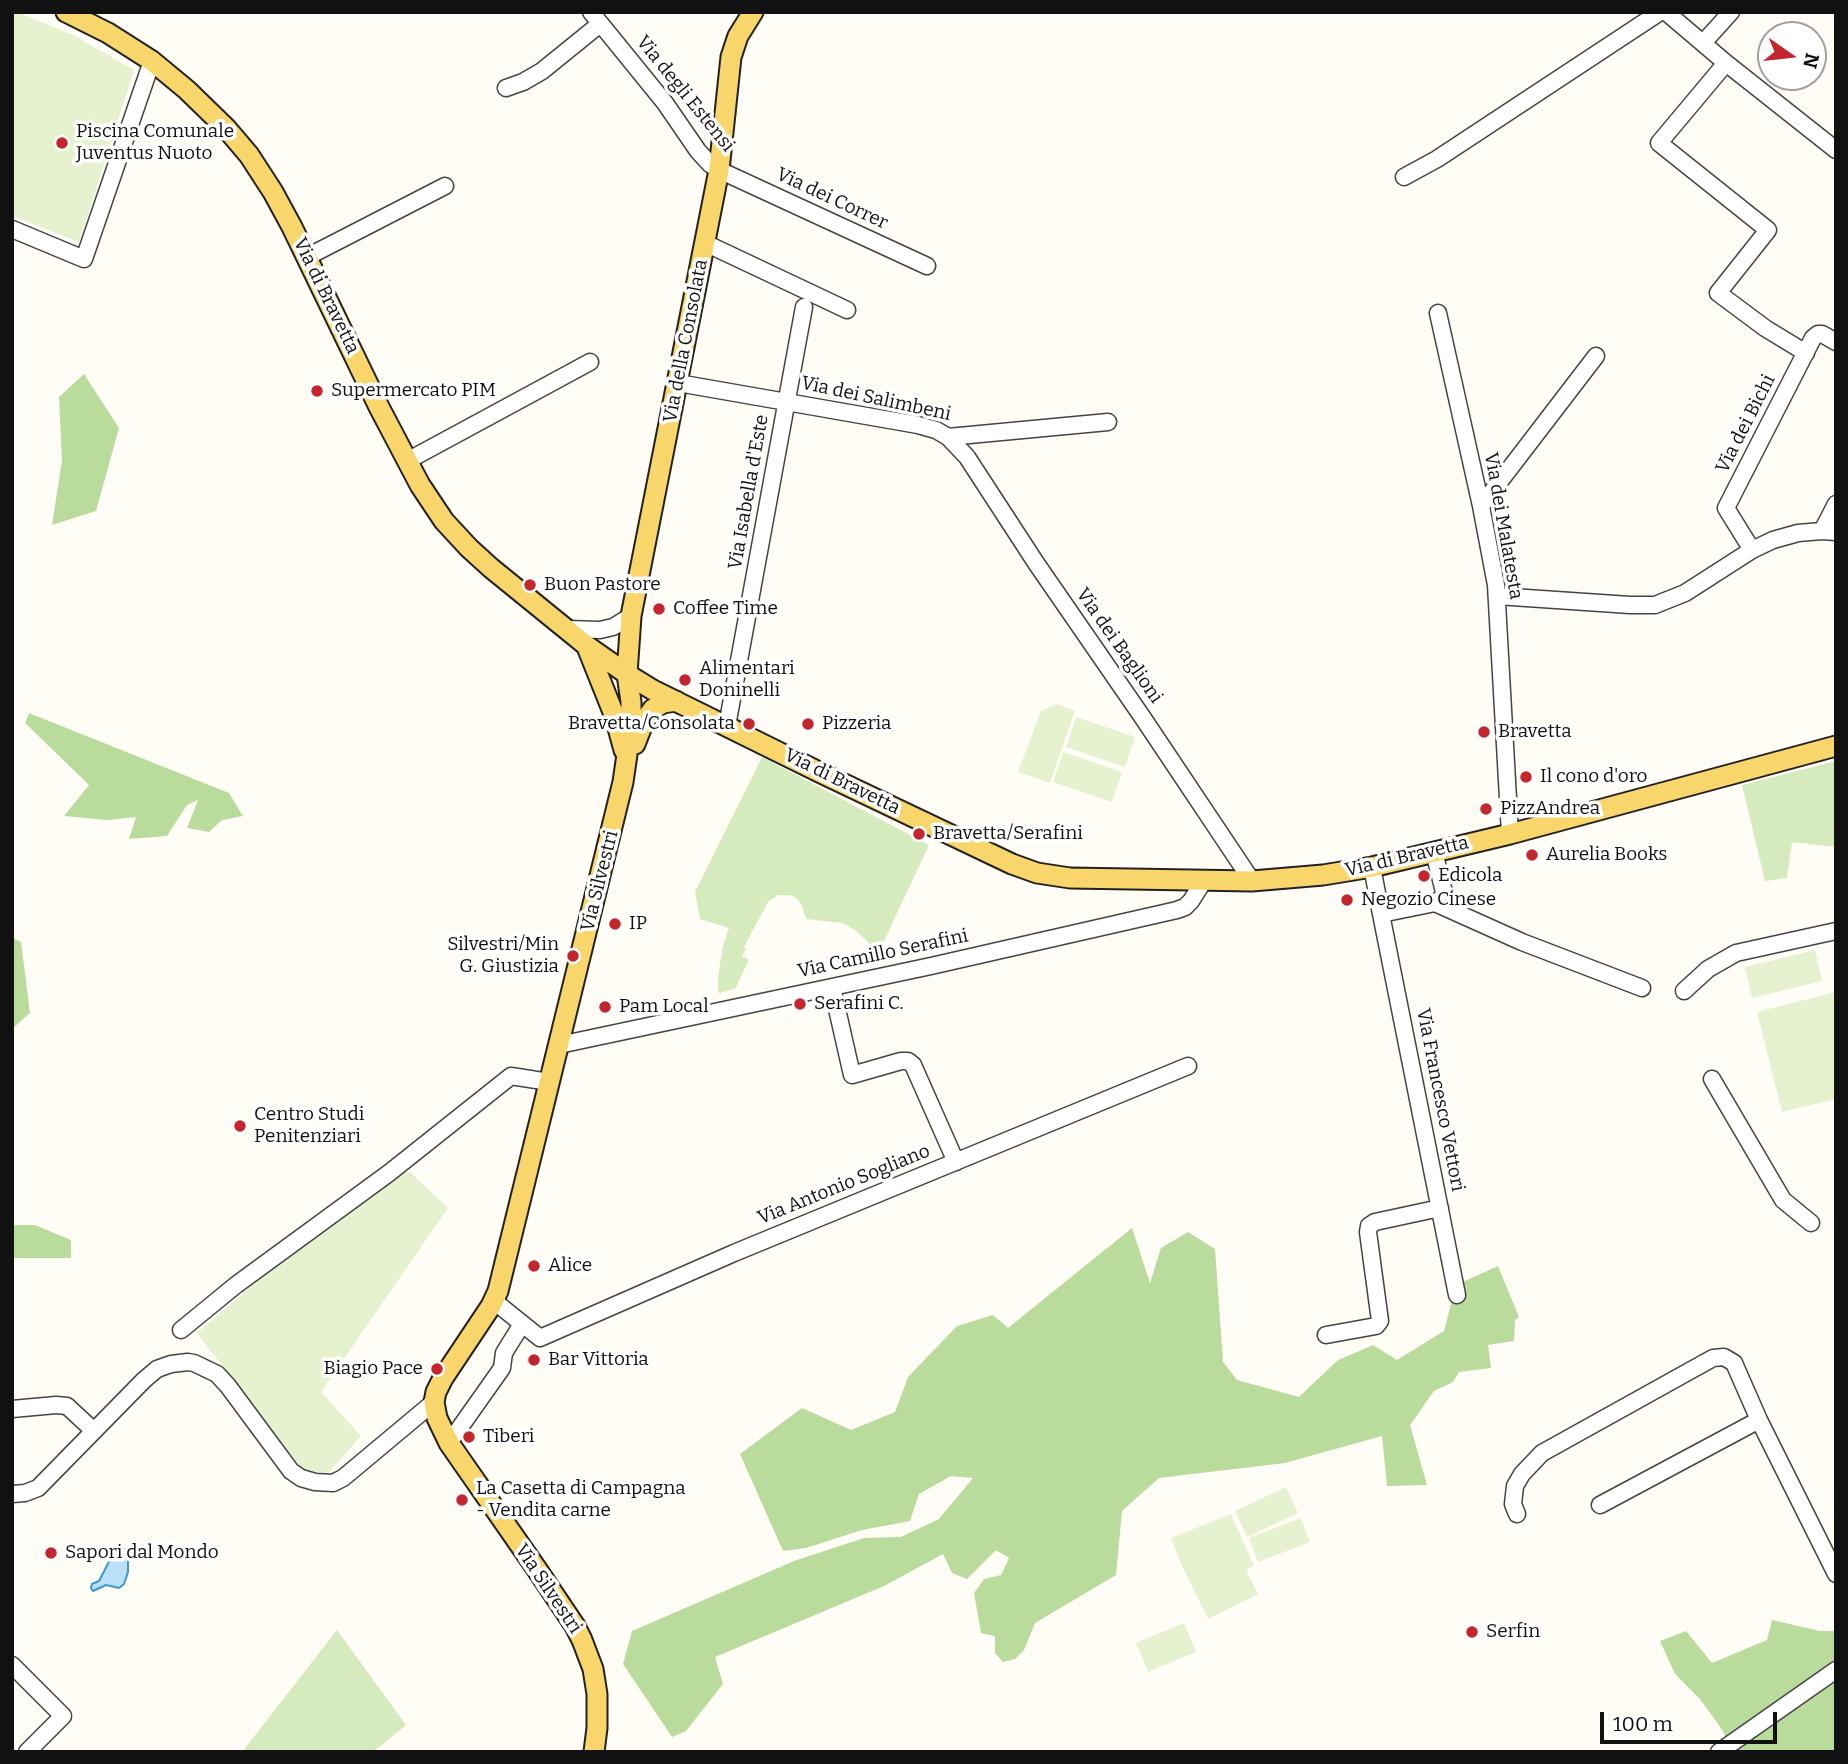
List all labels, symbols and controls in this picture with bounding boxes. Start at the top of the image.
north arrow [1757,21,1827,91]
street label: Via degli Estensi [631,31,739,157]
text: N [1798,51,1824,71]
place label: Piscina Comunale Juventus Nuoto [76,121,234,165]
marker: Piscina Comunale Juventus Nuoto [54,135,70,151]
street label: Via dei Correr [773,163,891,235]
street label: Via di Bravetta [288,234,364,358]
street label: Via della Consolata [659,257,713,425]
street label: Via dei Bichi [1711,371,1781,477]
street label: Via dei Salimbeni [799,372,953,426]
place label: Supermercato PIM [331,380,496,402]
marker: Supermercato PIM [309,383,325,399]
street label: Via Isabella d'Este [724,413,774,571]
street label: Via dei Malatesta [1479,451,1527,601]
place label: Buon Pastore [544,574,661,596]
marker: Buon Pastore [522,577,538,593]
street label: Via dei Baglioni [1071,584,1167,708]
place label: Coffee Time [673,598,778,620]
marker: Coffee Time [651,601,667,617]
place label: Alimentari Doninelli [699,658,795,702]
marker: Alimentari Doninelli [677,672,693,688]
place label: Bravetta/Consolata [568,713,735,735]
place label: Pizzeria [822,713,891,735]
marker: Bravetta/Consolata [741,716,757,732]
marker: Pizzeria [800,716,816,732]
place label: Bravetta [1498,721,1572,743]
marker: Bravetta [1476,724,1492,740]
street label: Via di Bravetta [780,744,904,820]
place label: Il cono d'oro [1540,766,1648,788]
marker: Il cono d'oro [1518,769,1534,785]
place label: PizzAndrea [1500,798,1600,820]
marker: PizzAndrea [1478,801,1494,817]
place label: Bravetta/Serafini [933,823,1083,845]
marker: Bravetta/Serafini [911,826,927,842]
street label: Via Silvestri [576,828,624,934]
street label: Via di Bravetta [1343,832,1471,882]
place label: Aurelia Books [1546,844,1667,866]
marker: Aurelia Books [1524,847,1540,863]
place label: Edicola [1438,865,1502,887]
marker: Edicola [1416,868,1432,884]
place label: Negozio Cinese [1361,889,1496,911]
marker: Negozio Cinese [1339,892,1355,908]
place label: IP [629,913,647,935]
marker: IP [607,916,623,932]
street label: Via Camillo Serafini [796,925,970,983]
place label: Silvestri/Min G. Giustizia [447,934,559,978]
marker: Silvestri/Min G. Giustizia [565,948,581,964]
place label: Serafini C. [814,993,904,1015]
place label: Pam Local [619,996,709,1018]
marker: Serafini C. [792,996,808,1012]
marker: Pam Local [597,999,613,1015]
street label: Via Francesco Vettori [1411,1007,1469,1193]
place label: Centro Studi Penitenziari [254,1104,364,1148]
marker: Centro Studi Penitenziari [232,1118,248,1134]
street label: Via Antonio Sogliano [755,1140,933,1230]
place label: Alice [548,1255,592,1277]
marker: Alice [526,1258,542,1274]
place label: Bar Vittoria [548,1349,649,1371]
marker: Bar Vittoria [526,1352,542,1368]
place label: Biagio Pace [324,1358,423,1380]
marker: Biagio Pace [429,1361,445,1377]
place label: Tiberi [483,1426,535,1448]
marker: Tiberi [461,1429,477,1445]
place label: La Casetta di Campagna - Vendita carne [476,1478,686,1522]
marker: La Casetta di Campagna - Vendita carne [454,1492,470,1508]
street label: Via Silvestri [510,1540,586,1638]
place label: Sapori dal Mondo [65,1542,219,1564]
marker: Sapori dal Mondo [43,1545,59,1561]
place label: Serfin [1486,1621,1540,1643]
marker: Serfin [1464,1624,1480,1640]
scale bar [1603,1698,1780,1742]
text: 100 m [1613,1711,1673,1737]

